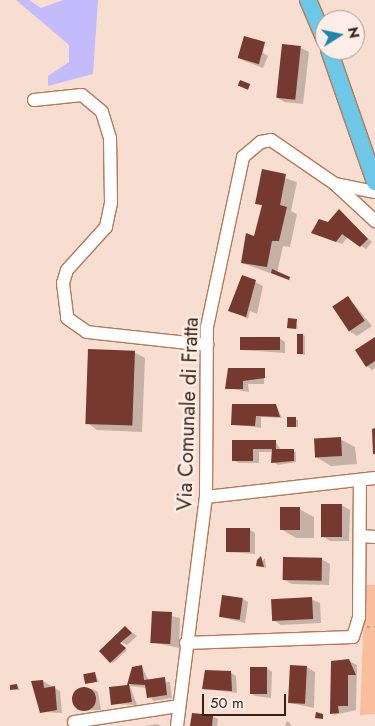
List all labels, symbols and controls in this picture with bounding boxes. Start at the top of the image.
north arrow [315,10,365,60]
text: N [343,25,365,40]
street label: Via Comunale di Fratta [173,317,203,511]
scale bar [205,684,289,716]
text: 50 m [210,692,244,714]

